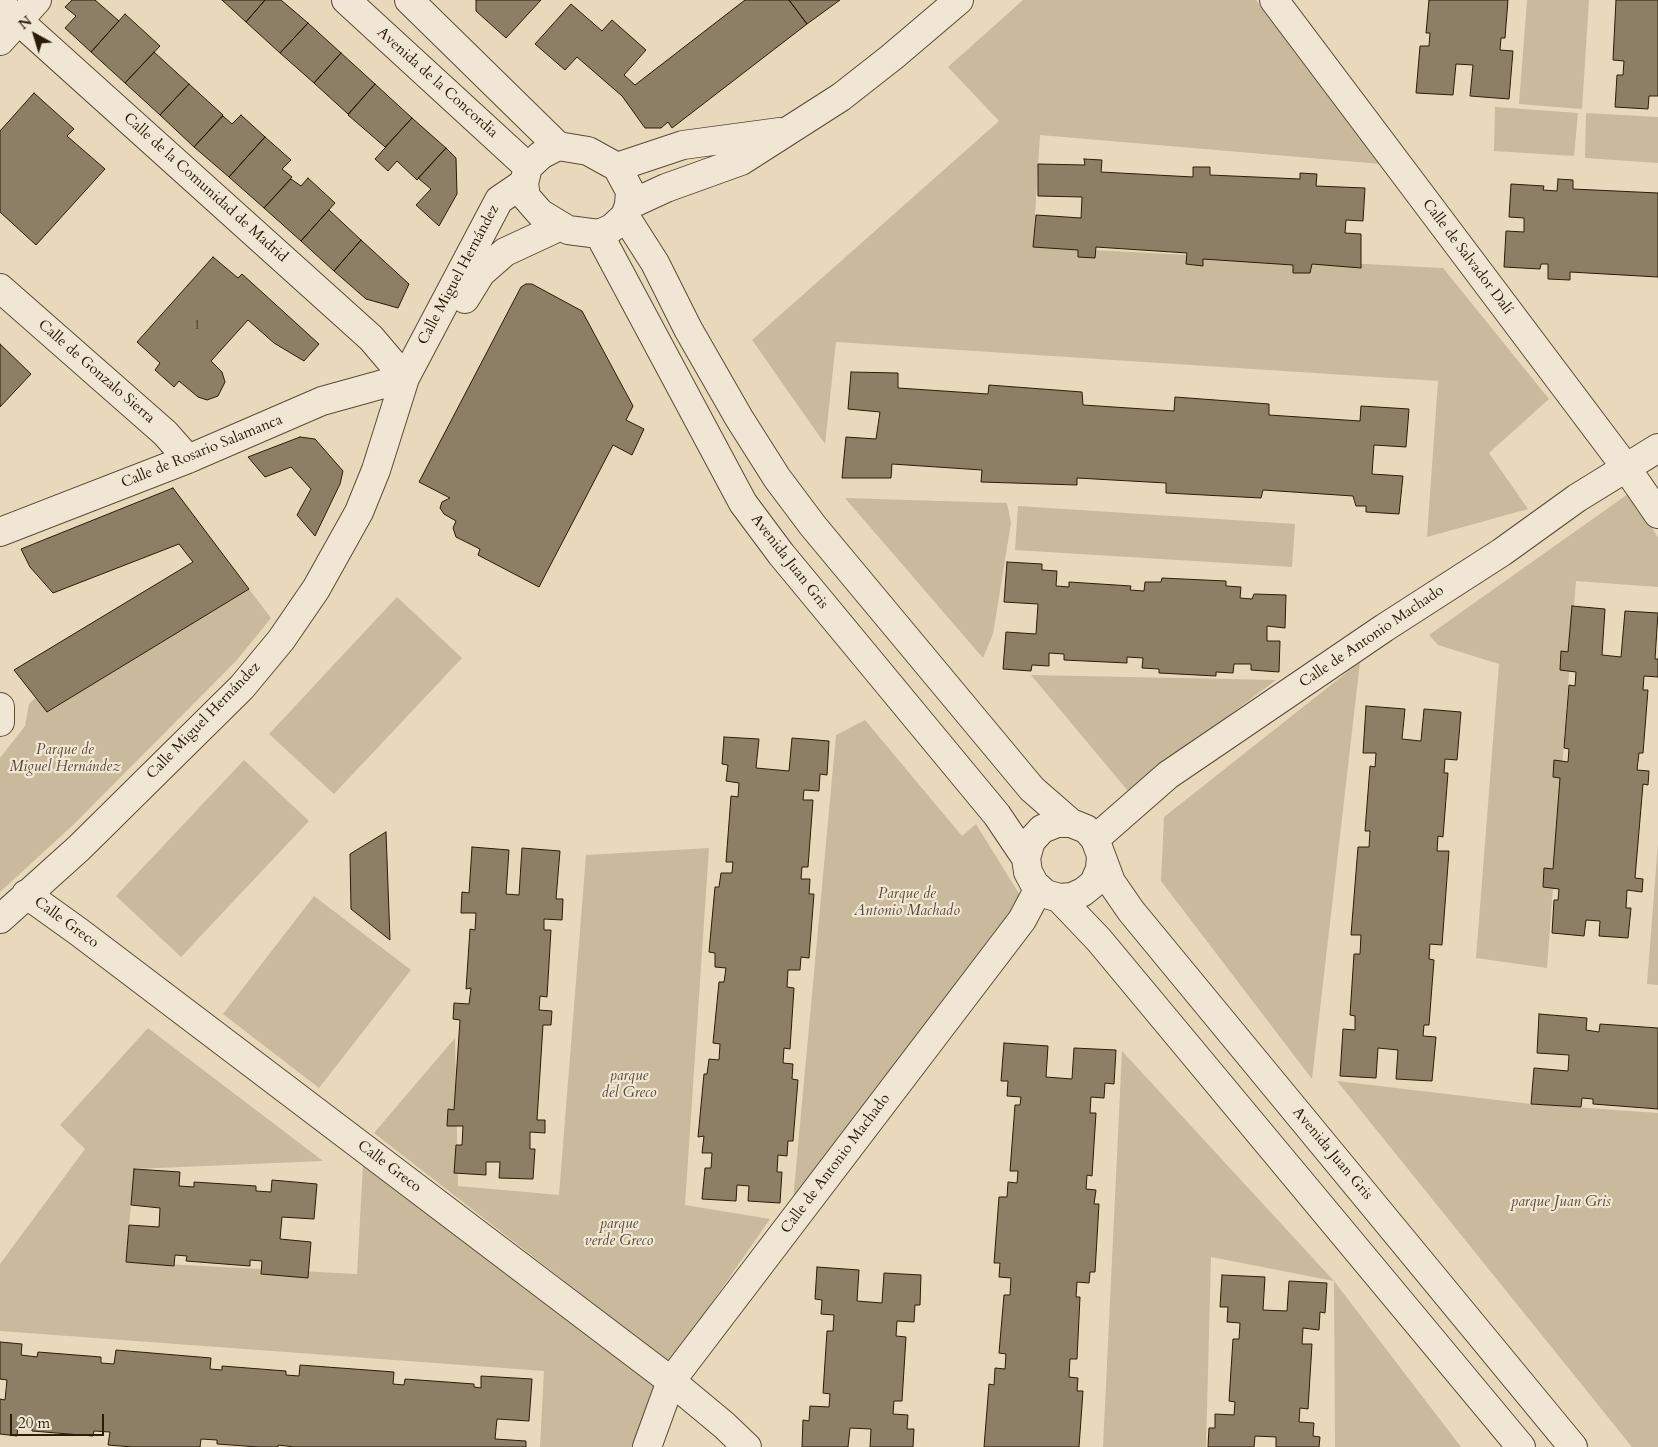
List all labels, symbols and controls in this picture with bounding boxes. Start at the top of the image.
north arrow [10,10,60,60]
text: N [15,12,36,34]
street label: Avenida de la Concordia [373,24,501,142]
street label: Calle de la Comunidad de Madrid [119,110,291,266]
street label: Calle de Salvador Dalí [1418,196,1516,318]
street label: Calle Miguel Hernández [414,202,504,348]
street label: Calle de Gonzalo Sierra [34,316,158,428]
house number: 1 [194,319,200,333]
street label: Calle de Rosario Salamanca [119,411,285,493]
street label: Avenida Juan Gris [746,511,832,613]
street label: Calle de Antonio Machado [1296,582,1448,692]
street label: Calle Miguel Hernández [143,659,265,783]
park label: Parque de Miguel Hernández [9,742,121,777]
park label: Parque de Antonio Machado [854,886,960,921]
street label: Calle Greco [30,894,102,952]
park label: parque del Greco [601,1068,657,1103]
street label: Calle de Antonio Machado [778,1091,894,1237]
street label: Avenida Juan Gris [1288,1104,1376,1204]
street label: Calle Greco [353,1137,425,1197]
park label: parque Juan Gris [1511,1194,1611,1212]
park label: parque verde Greco [585,1216,653,1251]
scale bar [12,1404,106,1436]
text: 20 m [18,1413,50,1433]

